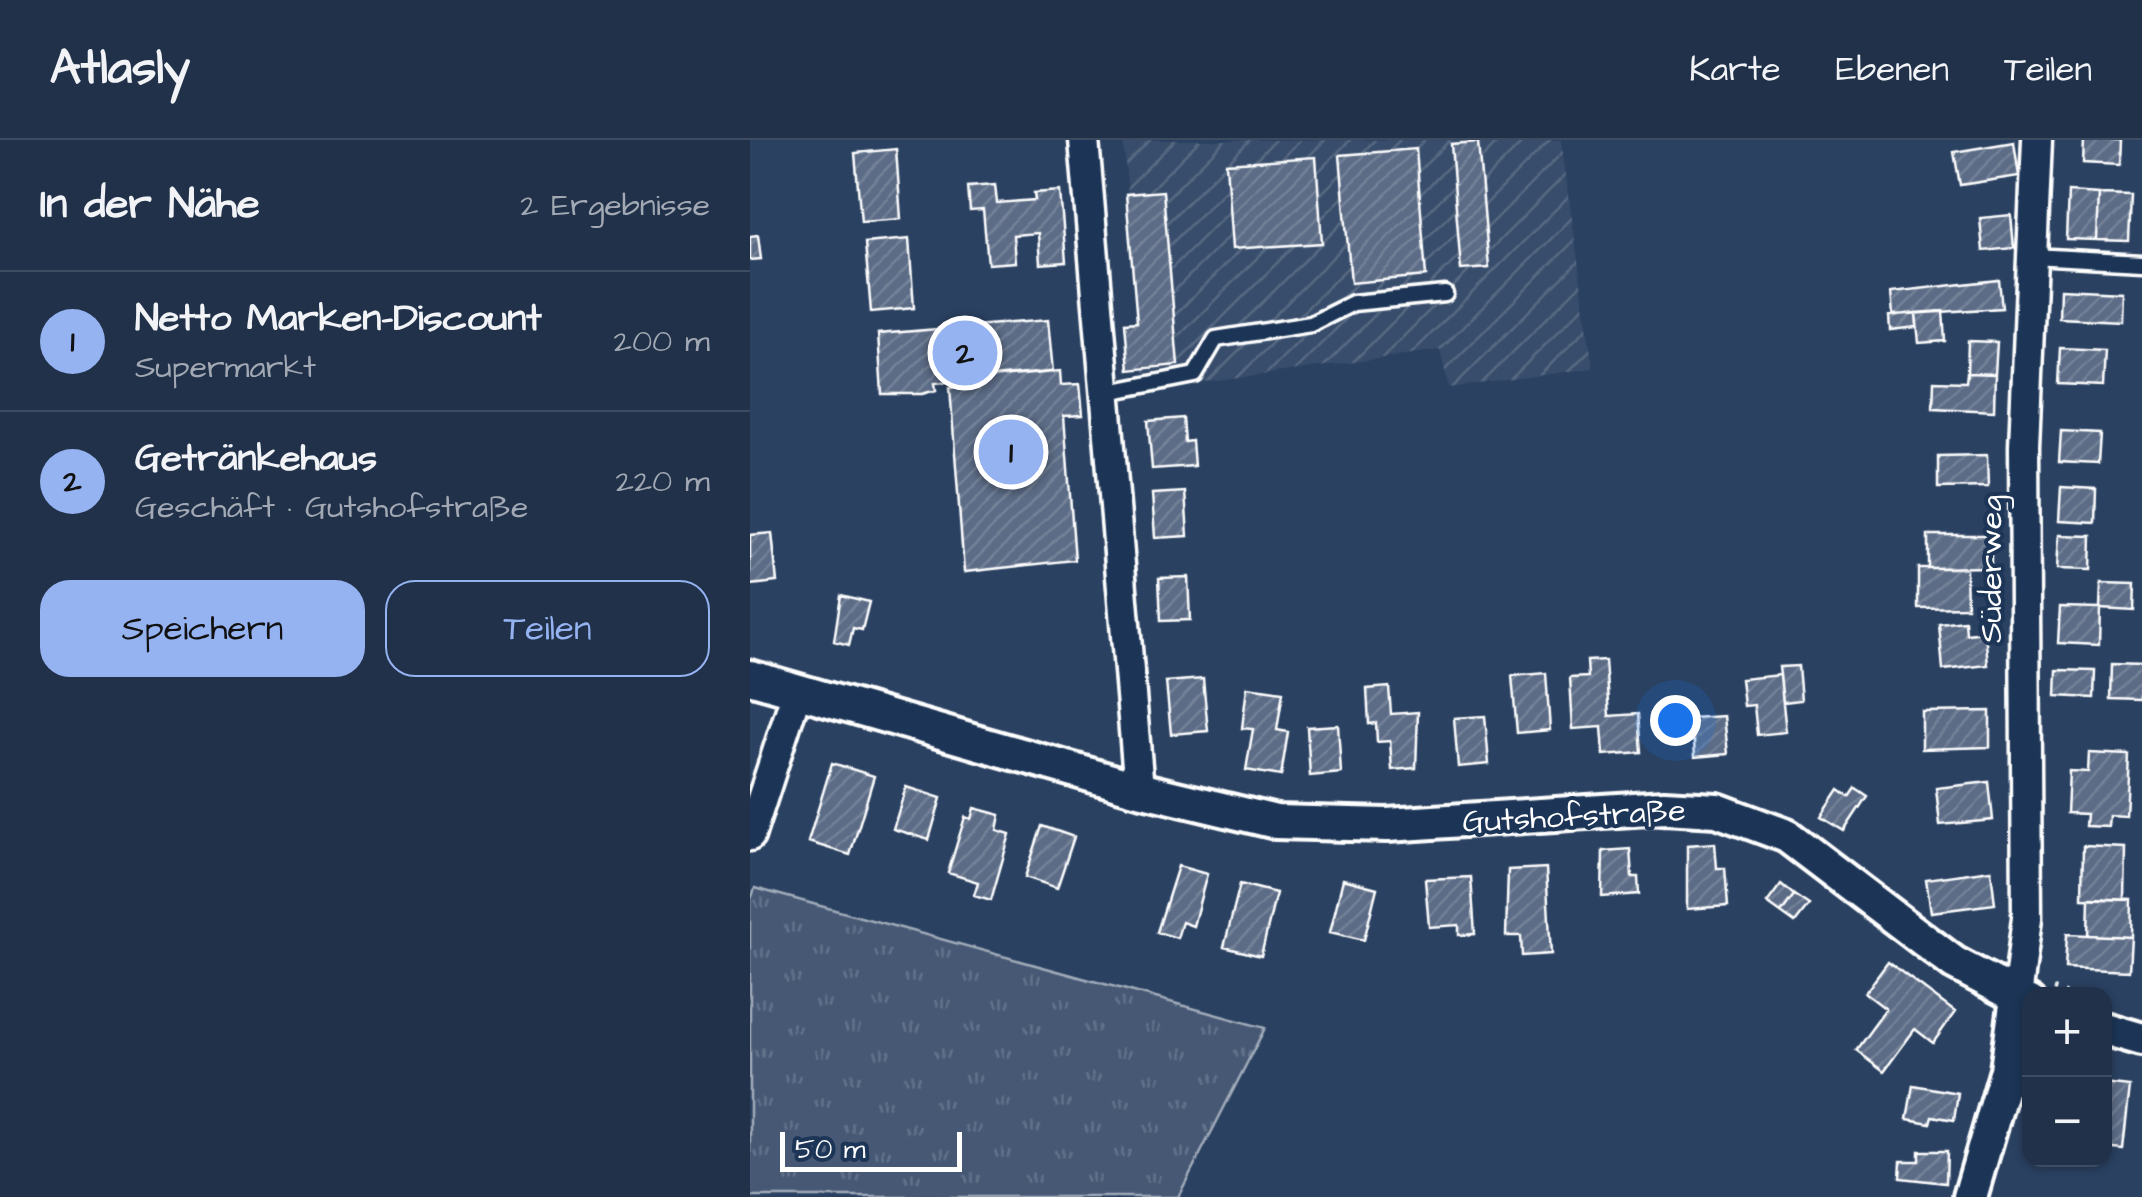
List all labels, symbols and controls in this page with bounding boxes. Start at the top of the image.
text: Atlasly [50,36,190,102]
text: Karte [1689,45,1781,94]
text: Ebenen [1836,45,1949,94]
text: Teilen [2004,45,2092,94]
text: In der Nähe [40,176,260,234]
text: 2 Ergebnisse [520,183,710,228]
text: Netto Marken-Discount [135,293,542,345]
pin: 2 [932,316,998,390]
text: 1 [70,319,75,364]
text: 200 m [614,319,710,364]
text: Supermarkt [135,345,316,390]
pin: 1 [978,414,1044,490]
text: Getränkehaus [135,433,377,485]
text: 2 [63,459,82,504]
text: 220 m [615,459,710,504]
text: Geschäft · Gutshofstraße [135,485,528,530]
street label: Süderweg [1969,495,2014,643]
button: Speichern [40,580,365,677]
button: Teilen [385,580,710,677]
your location [1650,695,1701,746]
street label: Gutshofstraße [1461,788,1687,845]
map controls [2022,987,2112,1167]
button: + [2022,987,2112,1077]
button: − [2022,1077,2112,1167]
scale bar [780,1127,962,1172]
text: 50 m [795,1130,866,1169]

